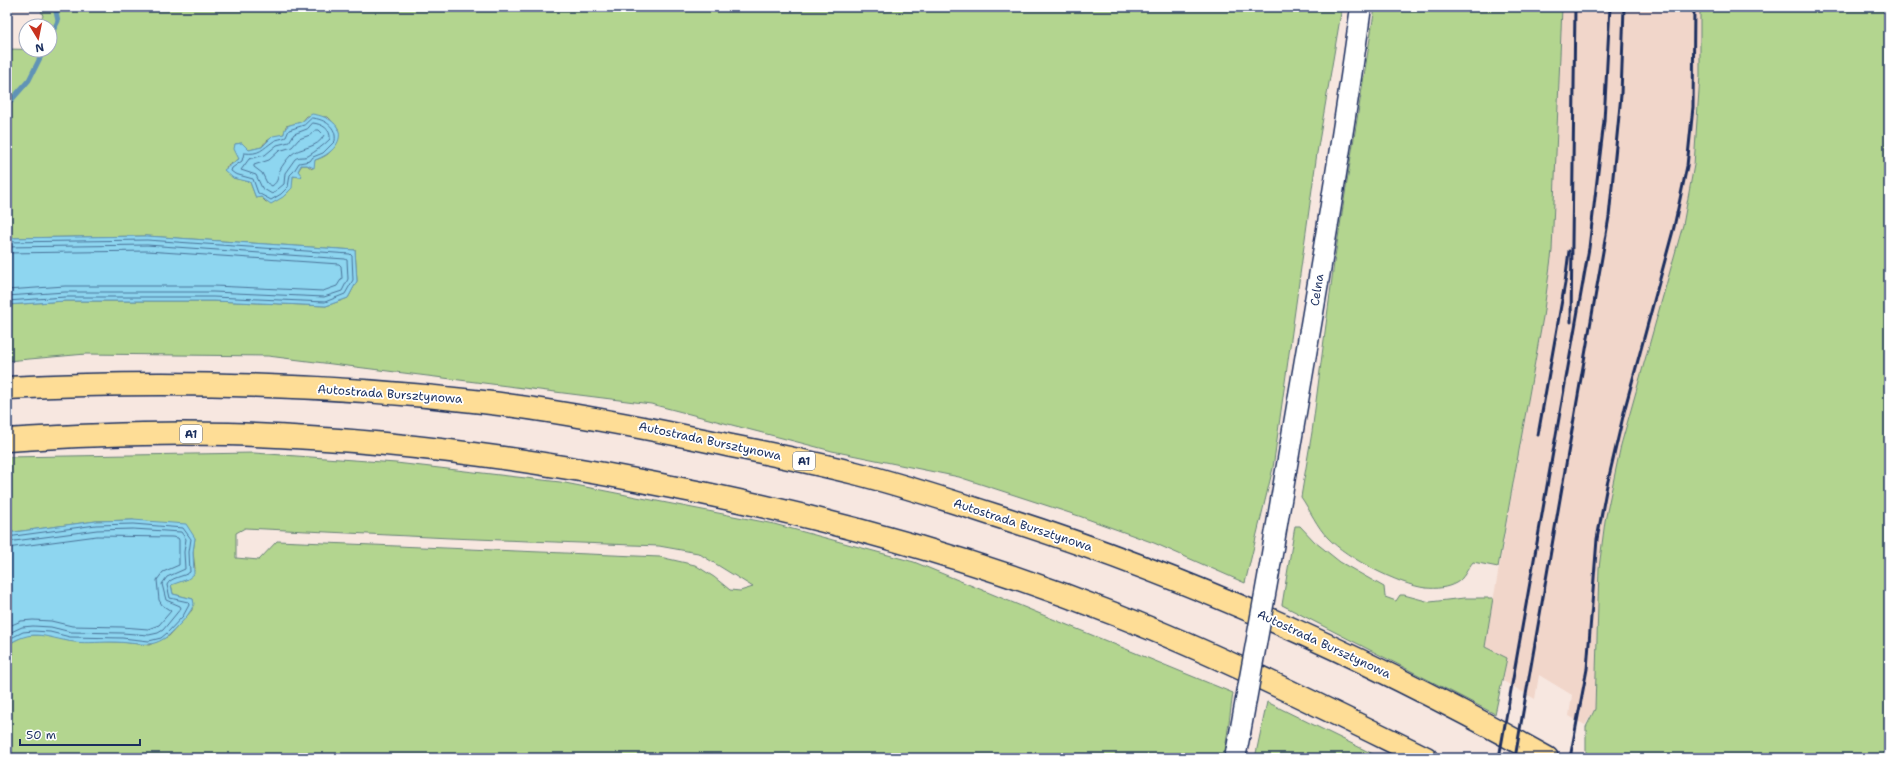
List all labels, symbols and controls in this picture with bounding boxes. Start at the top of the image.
north arrow [18,18,58,58]
text: N [34,39,45,56]
street label: Celna [1307,272,1328,307]
street label: Autostrada Bursztynowa [317,381,464,407]
street label: Autostrada Bursztynowa [637,418,783,464]
road number: A1 [180,425,202,443]
road number: A1 [793,452,815,470]
street label: Autostrada Bursztynowa [951,495,1095,555]
street label: Autostrada Bursztynowa [1255,606,1394,682]
scale bar [20,721,140,747]
text: 50 m [26,727,56,743]

